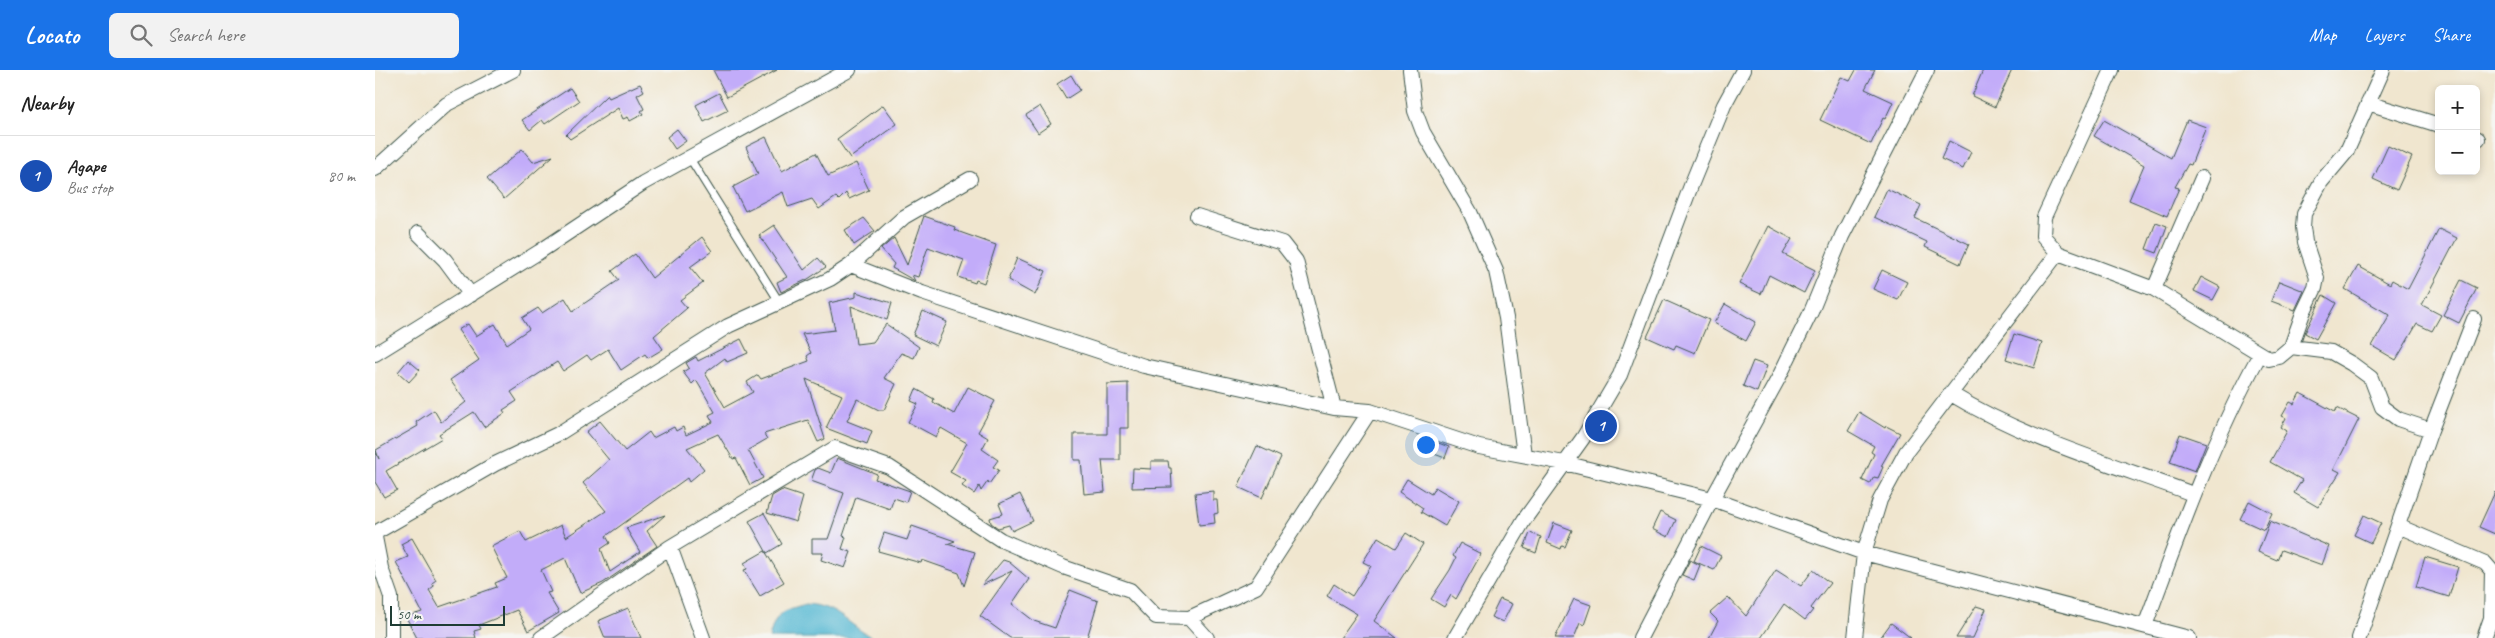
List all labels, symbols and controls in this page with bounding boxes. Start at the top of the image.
search box [109,13,459,58]
text: Locato [25,20,79,50]
icon: search [127,21,155,49]
text: Search here [167,23,245,47]
text: Map [2309,24,2337,46]
text: Layers [2365,24,2404,46]
text: Share [2432,24,2470,46]
map controls [2435,85,2480,175]
button: + [2435,85,2480,130]
text: Nearby [20,90,73,116]
button: − [2435,130,2480,175]
text: Agape [67,154,106,178]
text: 1 [32,166,40,186]
text: 80 m [328,166,355,186]
text: Bus stop [67,178,113,198]
pin: 1 [1585,407,1617,445]
your location [1413,432,1439,458]
scale bar [390,603,505,626]
text: 50 m [397,606,421,623]

